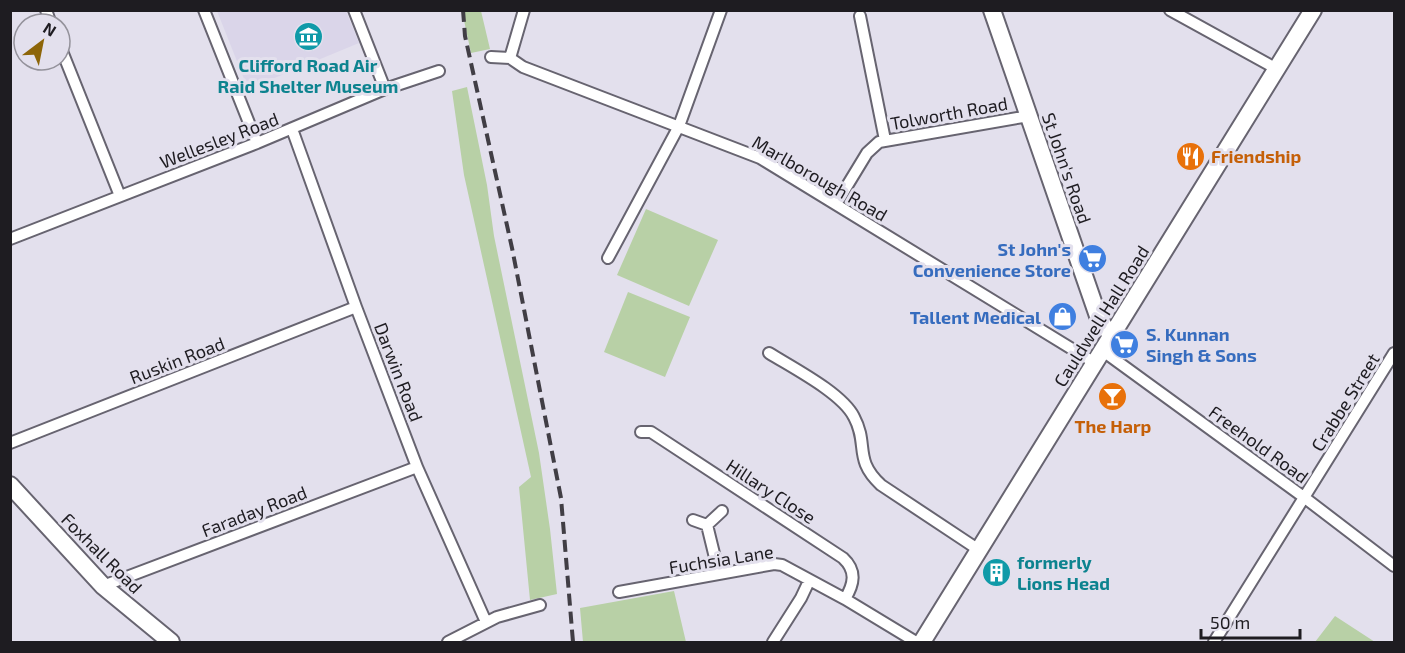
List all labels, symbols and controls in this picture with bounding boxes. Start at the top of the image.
north arrow [12,12,72,72]
text: N [40,18,60,40]
museum icon: Clifford Road Air Raid Shelter Museum [292,20,324,52]
place label: Clifford Road Air Raid Shelter Museum [218,54,398,97]
street label: Tolworth Road [889,92,1009,134]
street label: Wellesley Road [156,107,282,173]
street label: St John's Road [1038,110,1096,226]
street label: Marlborough Road [749,130,891,226]
restaurant icon: Friendship [1174,140,1206,172]
place label: Friendship [1211,145,1301,167]
place label: St John's Convenience Store [913,238,1071,281]
street label: Cauldwell Hall Road [1049,241,1153,391]
supermarket icon: St John's Convenience Store [1076,243,1108,275]
shop icon: Tallent Medical [1046,301,1078,333]
place label: Tallent Medical [910,306,1041,328]
street label: Darwin Road [370,319,428,425]
place label: S. Kunnan Singh & Sons [1146,323,1257,366]
supermarket icon: S. Kunnan Singh & Sons [1109,328,1141,360]
street label: Ruskin Road [126,332,228,388]
street label: Crabbe Street [1306,349,1384,455]
bar icon: The Harp [1097,381,1129,413]
street label: Freehold Road [1205,401,1313,487]
place label: The Harp [1075,415,1152,437]
street label: Hillary Close [722,454,820,528]
street label: Faraday Road [198,481,310,541]
street label: Foxhall Road [57,508,147,598]
street label: Fuchsia Lane [667,540,775,578]
place label: formerly Lions Head [1017,551,1110,594]
building icon: formerly Lions Head [980,556,1012,588]
scale bar [1201,602,1300,640]
text: 50 m [1210,611,1250,633]

